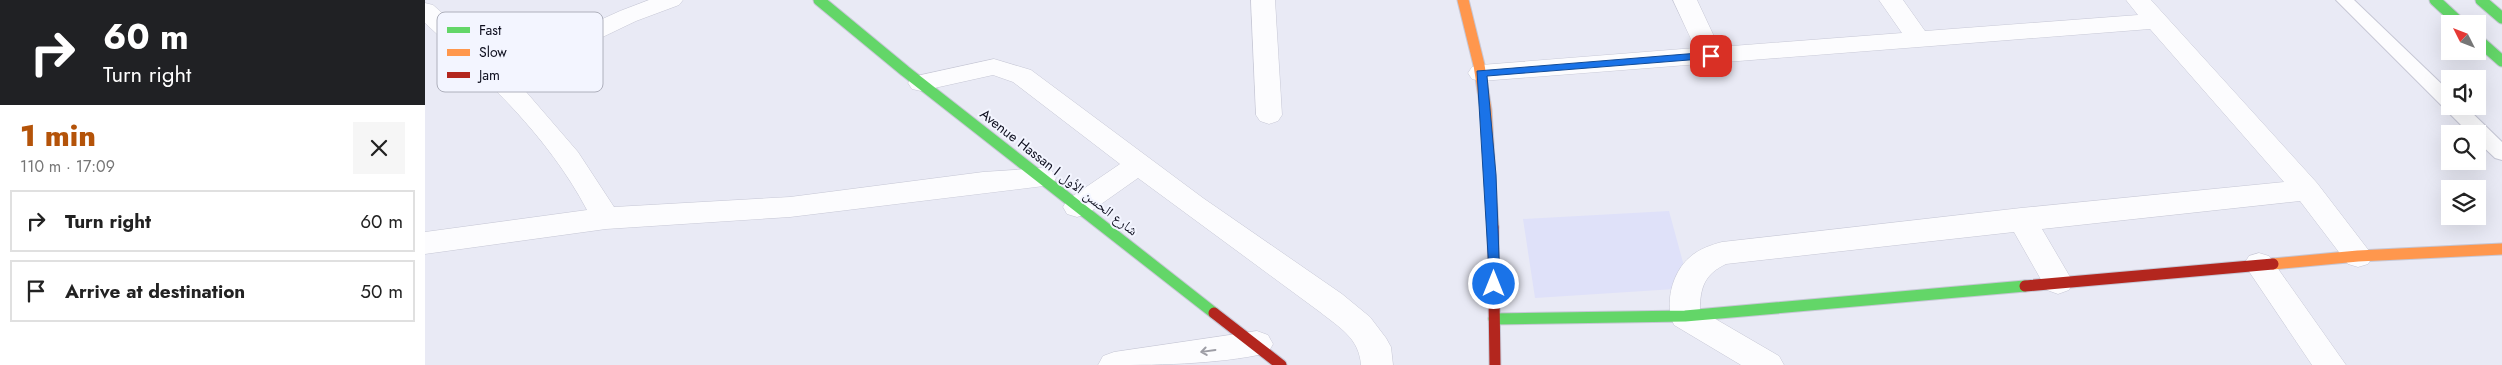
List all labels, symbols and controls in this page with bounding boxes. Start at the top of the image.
text: 60 m [103,12,189,62]
legend [437,12,603,92]
north arrow [2441,15,2486,60]
map controls [2441,15,2486,225]
icon: right [20,20,85,85]
text: Fast [479,20,502,40]
pin [1690,35,1732,77]
text: Slow [479,42,507,62]
icon: arrive [1697,42,1725,70]
text: Turn right [103,58,191,90]
text: Jam [477,65,500,85]
button: sound [2441,70,2486,115]
street label: Avenue Hassan I شارع الحسن الأول [976,104,1142,240]
text: 1 min [20,114,96,157]
button: close [353,122,405,174]
button: search [2441,125,2486,170]
text: 110 m · 17:09 [20,155,115,178]
button: layers [2441,180,2486,225]
icon: right [22,207,50,235]
text: Turn right [65,208,151,235]
text: 60 m [360,208,403,235]
position arrow [1467,257,1519,309]
icon: arrive [22,277,50,305]
text: Arrive at destination [65,278,245,305]
text: 50 m [360,278,403,305]
one-way arrow [1201,347,1217,357]

